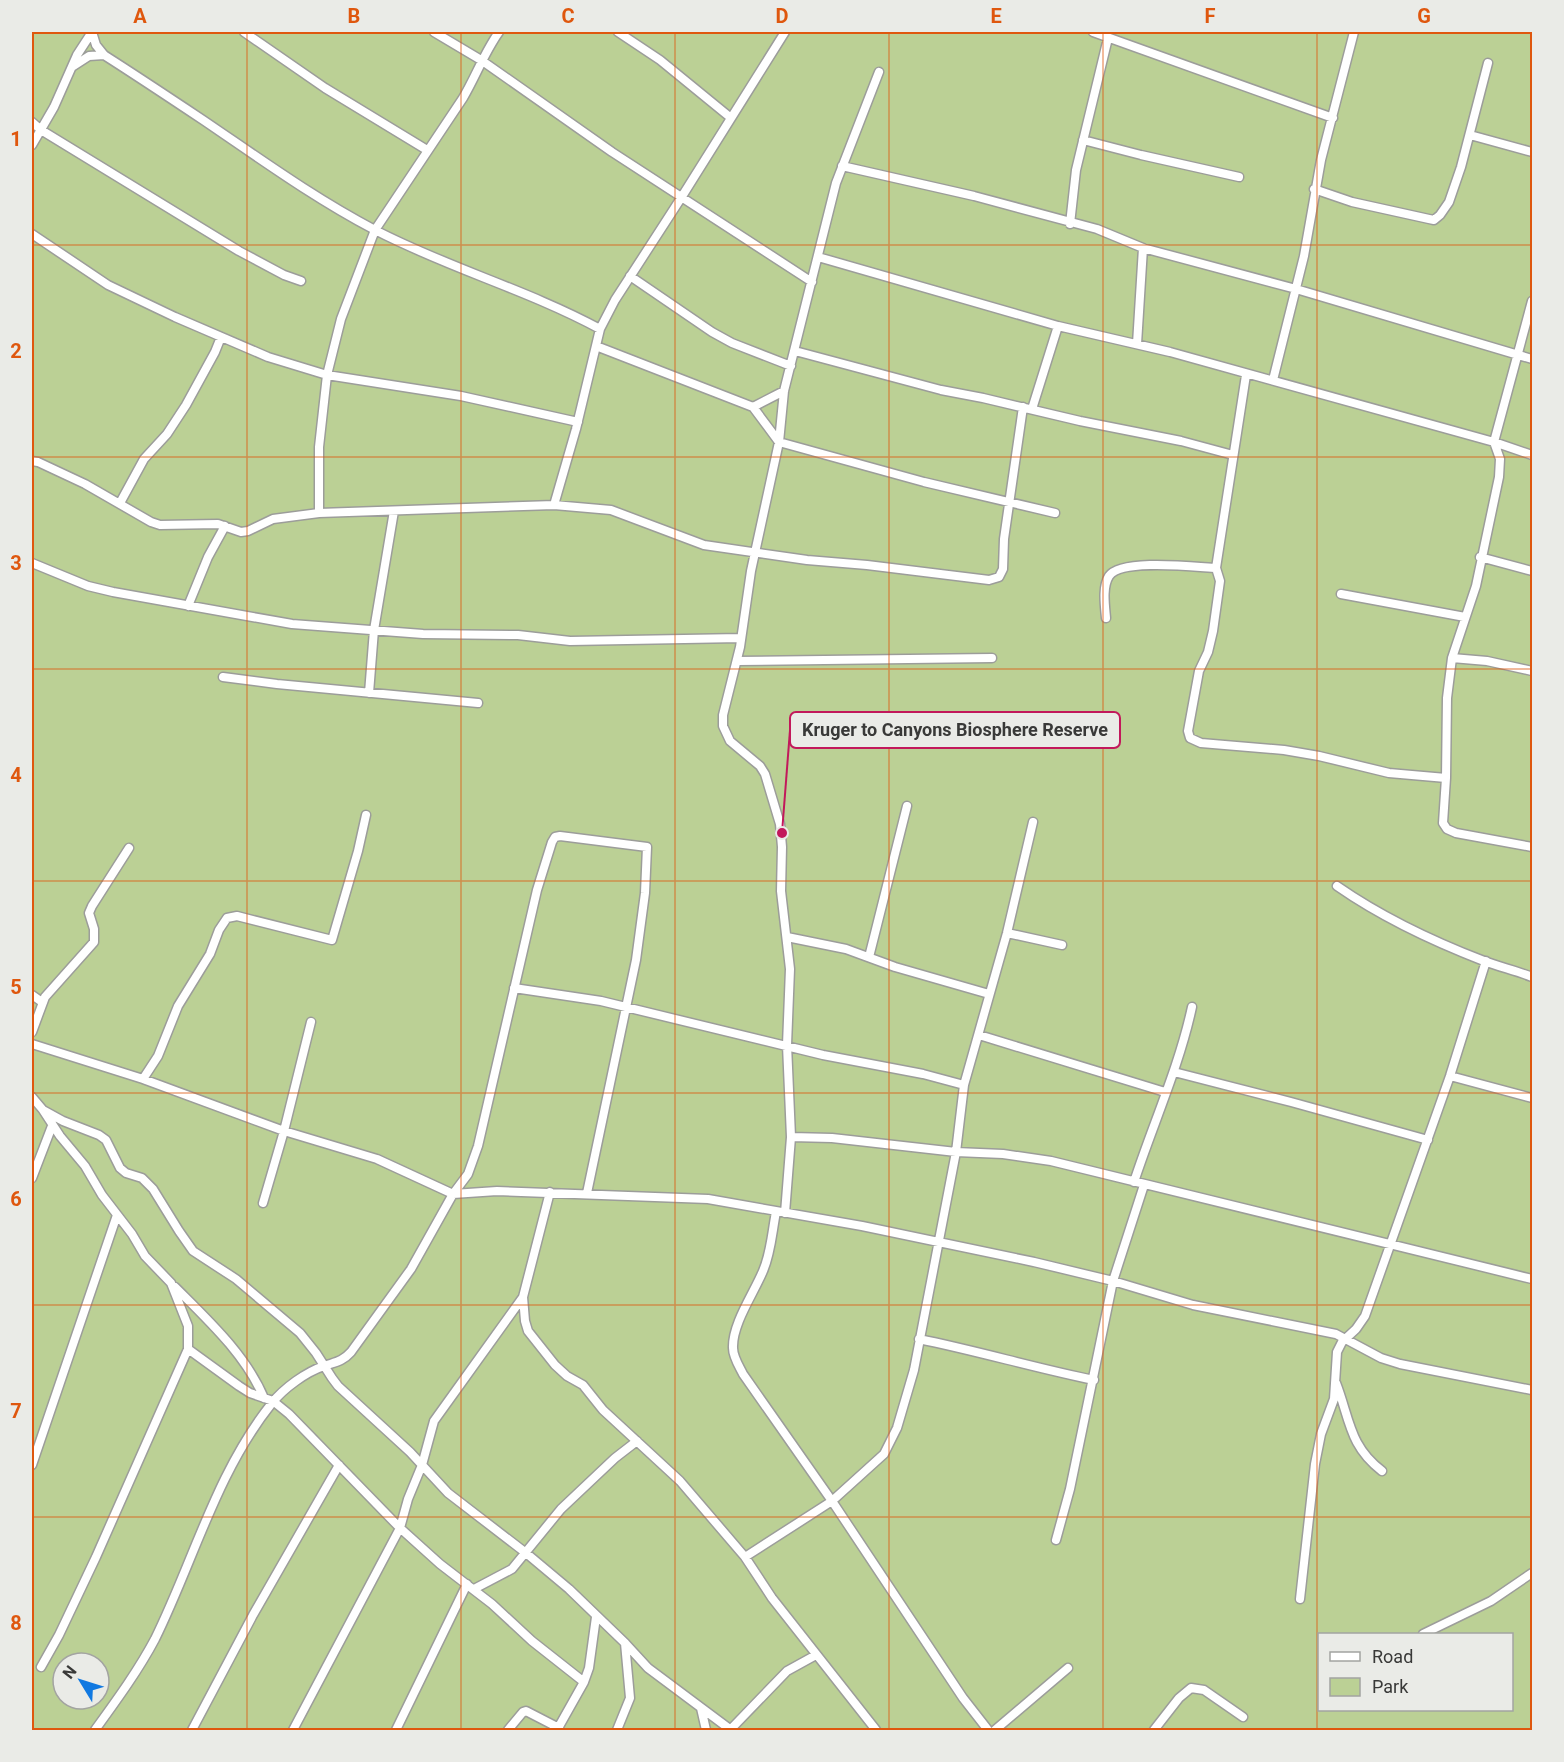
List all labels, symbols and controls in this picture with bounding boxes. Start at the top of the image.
text: A [133,4,147,28]
text: B [348,4,360,28]
text: C [561,4,575,28]
text: D [776,4,789,28]
text: E [990,4,1002,28]
text: F [1205,4,1216,28]
text: G [1417,4,1431,28]
text: 1 [10,127,22,151]
text: 2 [10,339,22,363]
text: 3 [10,551,22,575]
callout: Kruger to Canyons Biosphere Reserve [790,712,1120,748]
text: Kruger to Canyons Biosphere Reserve [802,719,1108,740]
text: 4 [10,763,22,787]
text: 5 [10,975,22,999]
text: 6 [10,1187,22,1211]
text: 7 [10,1399,22,1423]
text: 8 [10,1611,22,1635]
legend [1318,1633,1513,1711]
text: Road [1372,1646,1413,1667]
north arrow [51,1651,111,1711]
text: N [59,1662,81,1682]
text: Park [1372,1676,1409,1697]

